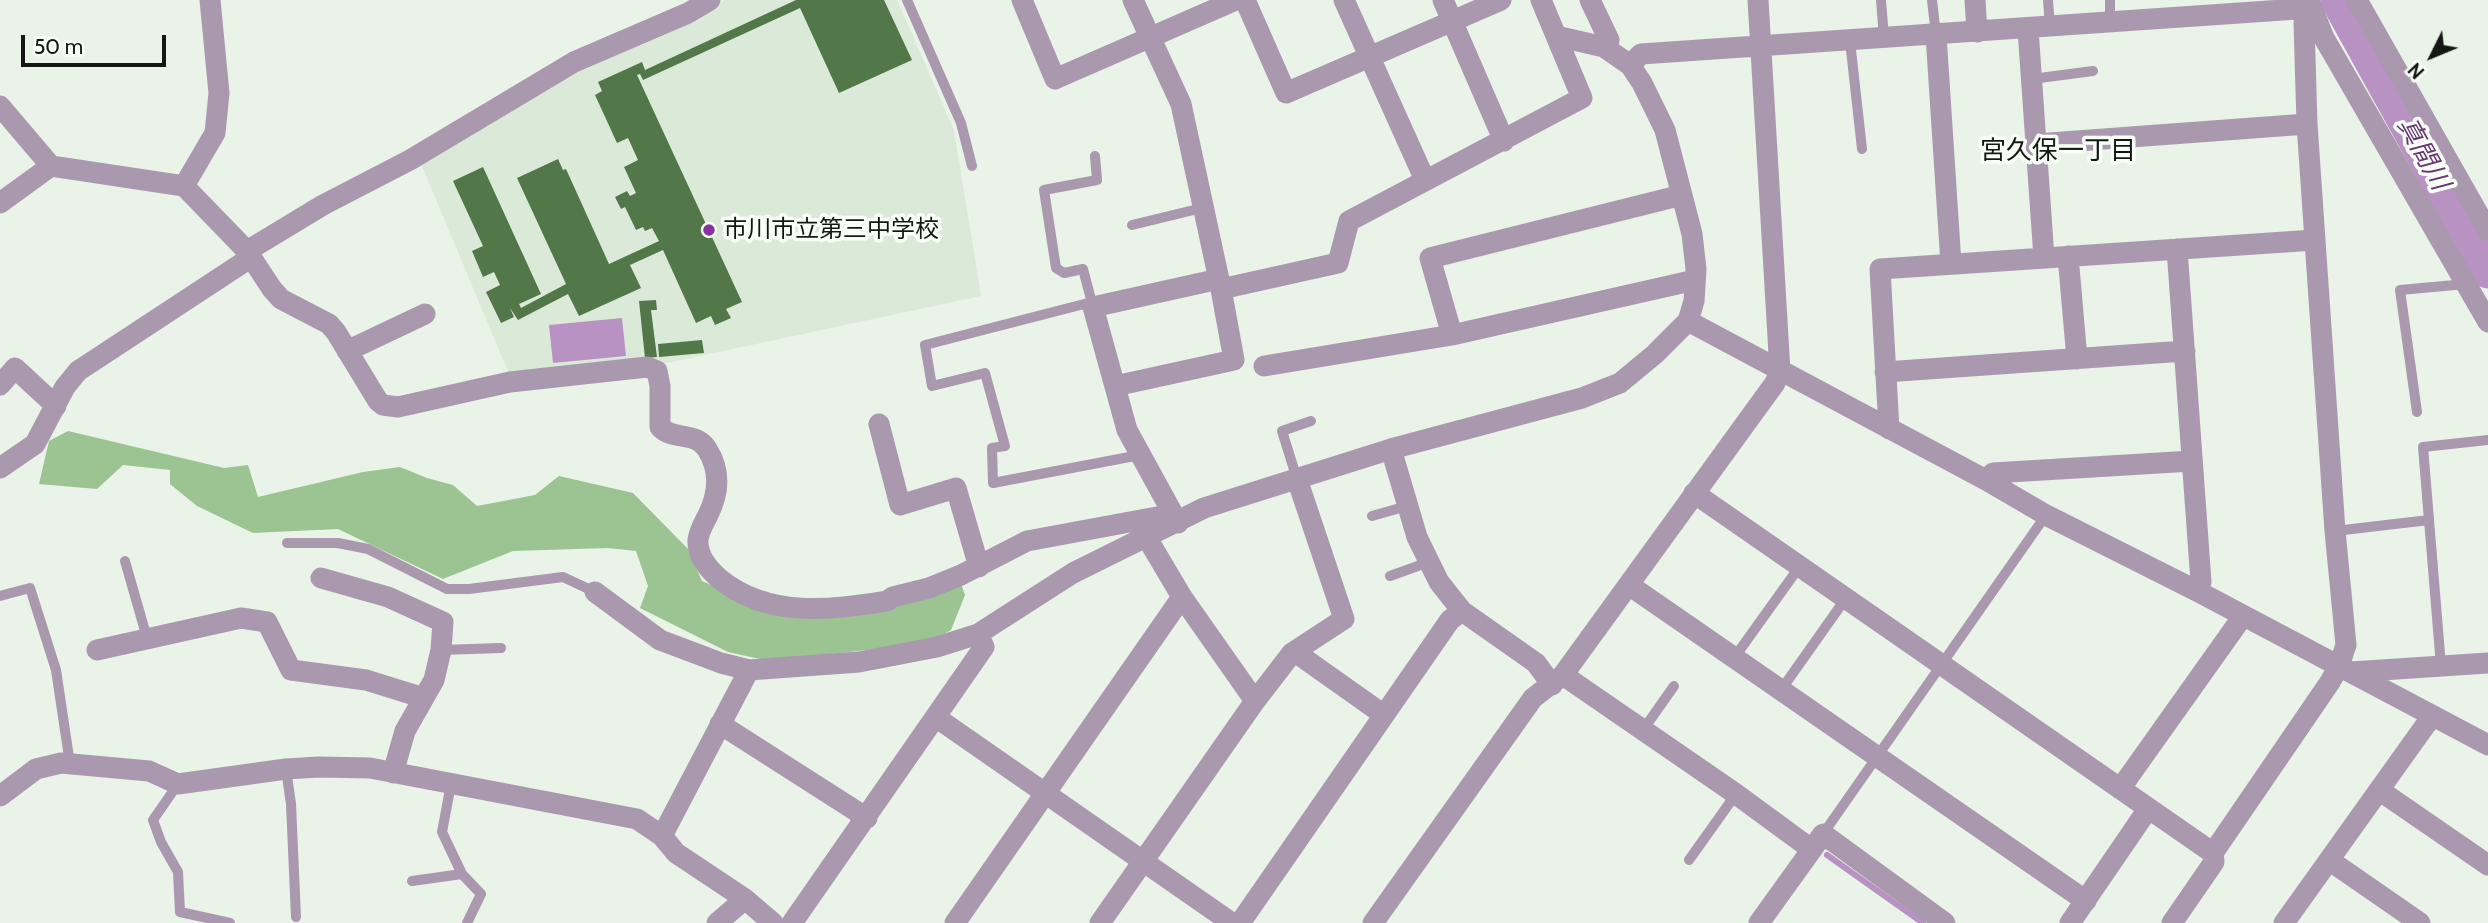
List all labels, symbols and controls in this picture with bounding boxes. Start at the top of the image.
scale bar [24,21,170,65]
north arrow [2397,21,2467,91]
text: 50 m [34,34,83,59]
text: N [2403,58,2429,83]
water label: 真間川 [2390,112,2456,196]
district label: 宮久保一丁目 [1980,135,2136,167]
place label: 市川市立第三中学校 [723,216,939,244]
marker: 市川市立第三中学校 [701,222,717,238]

